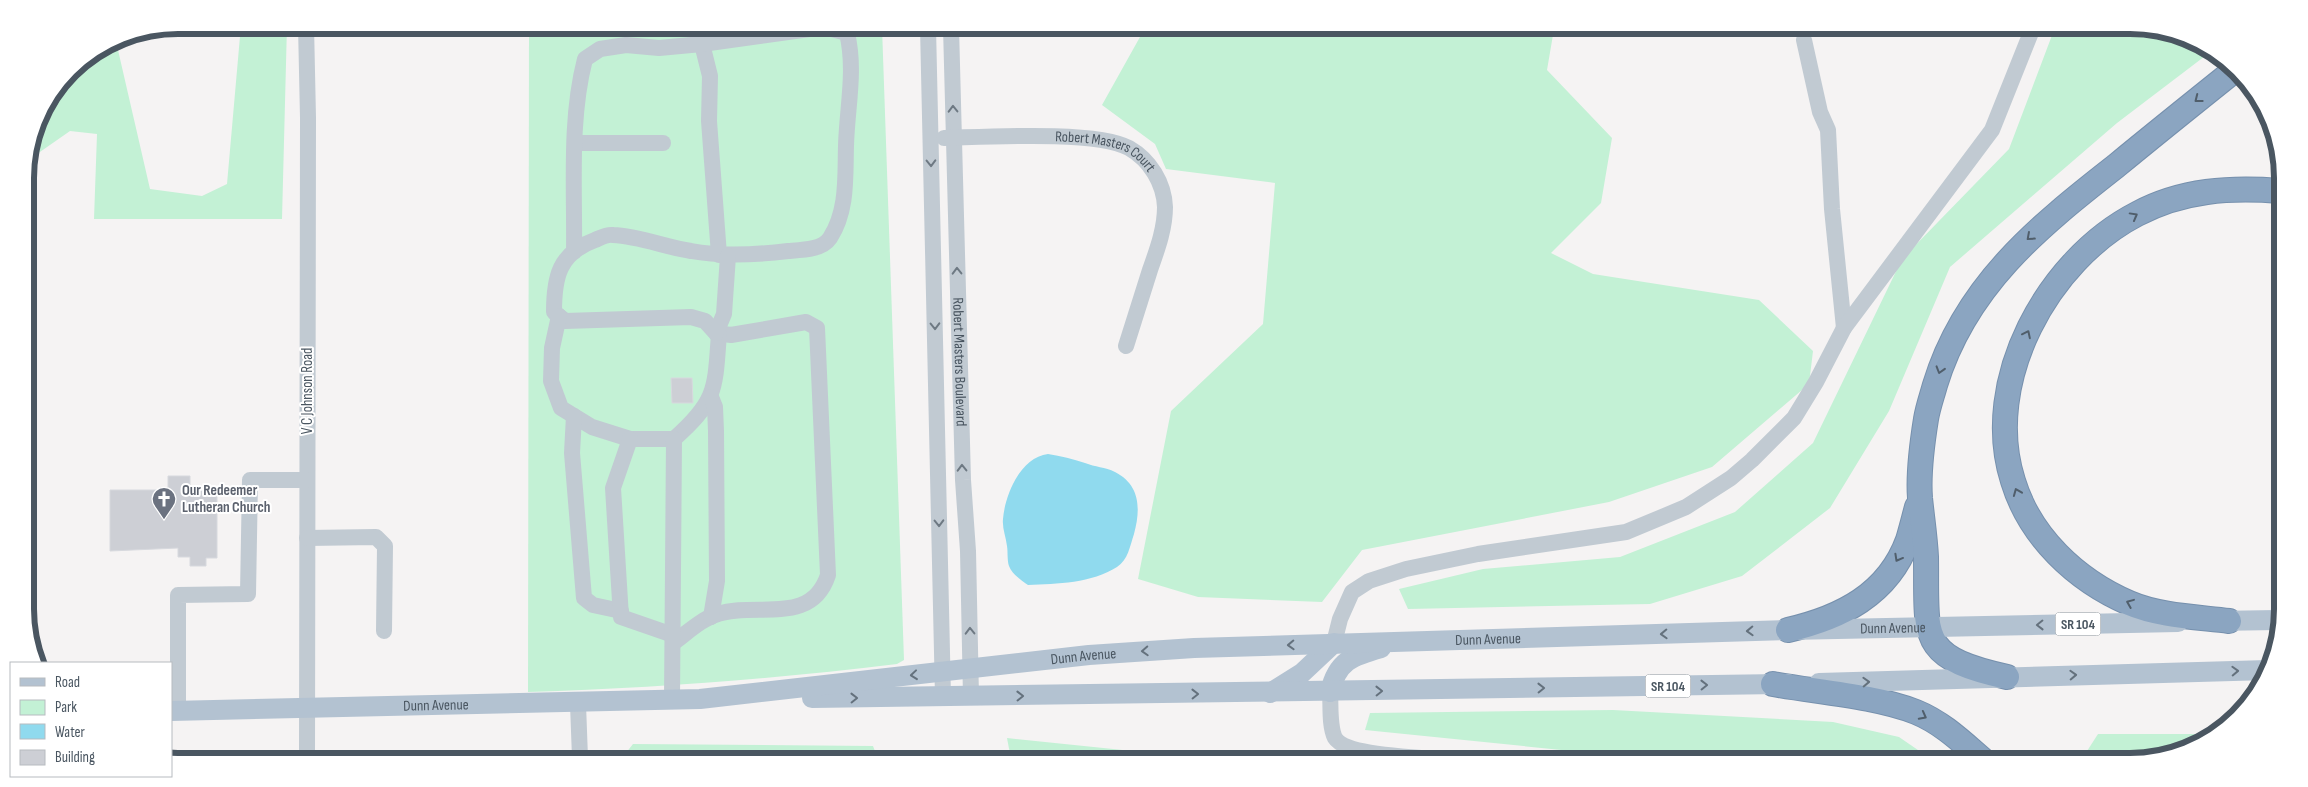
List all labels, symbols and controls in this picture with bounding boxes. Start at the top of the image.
one-way arrow [2195,94,2204,102]
one-way arrow [948,104,958,112]
street label: Robert Masters Court [1055,127,1161,176]
one-way arrow [926,160,936,167]
one-way arrow [2128,212,2137,222]
one-way arrow [2027,231,2036,240]
one-way arrow [952,267,963,275]
street label: Robert Masters Boulevard [949,297,971,427]
one-way arrow [930,322,940,330]
one-way arrow [2021,330,2031,339]
street label: V C Johnson Road [298,348,317,434]
one-way arrow [1936,365,1946,373]
one-way arrow [957,464,967,472]
place label: Our Redeemer Lutheran Church [182,481,270,517]
church icon: Our Redeemer Lutheran Church [151,486,177,520]
one-way arrow [2013,488,2023,497]
one-way arrow [934,520,944,527]
one-way arrow [1895,553,1905,562]
one-way arrow [2126,598,2135,609]
road number: SR 104 [2056,612,2100,636]
street label: Dunn Avenue [1860,618,1926,638]
one-way arrow [2036,619,2044,630]
one-way arrow [965,626,975,634]
one-way arrow [1746,626,1754,637]
street label: Dunn Avenue [1455,629,1521,650]
one-way arrow [1660,629,1668,639]
one-way arrow [1287,639,1295,650]
street label: Dunn Avenue [1050,644,1117,669]
one-way arrow [1141,646,1149,657]
legend [10,662,172,777]
one-way arrow [2231,665,2239,676]
one-way arrow [910,669,918,680]
one-way arrow [2069,670,2077,681]
text: Road [55,673,80,692]
road number: SR 104 [1646,674,1690,698]
one-way arrow [1863,677,1871,688]
one-way arrow [1700,680,1708,691]
one-way arrow [1538,683,1546,693]
one-way arrow [1376,686,1383,696]
one-way arrow [1192,689,1199,699]
one-way arrow [1016,691,1024,701]
one-way arrow [850,693,858,703]
street label: Dunn Avenue [403,695,469,715]
text: Park [55,698,77,717]
one-way arrow [1917,710,1926,720]
text: Water [55,723,86,742]
text: Building [55,748,95,767]

